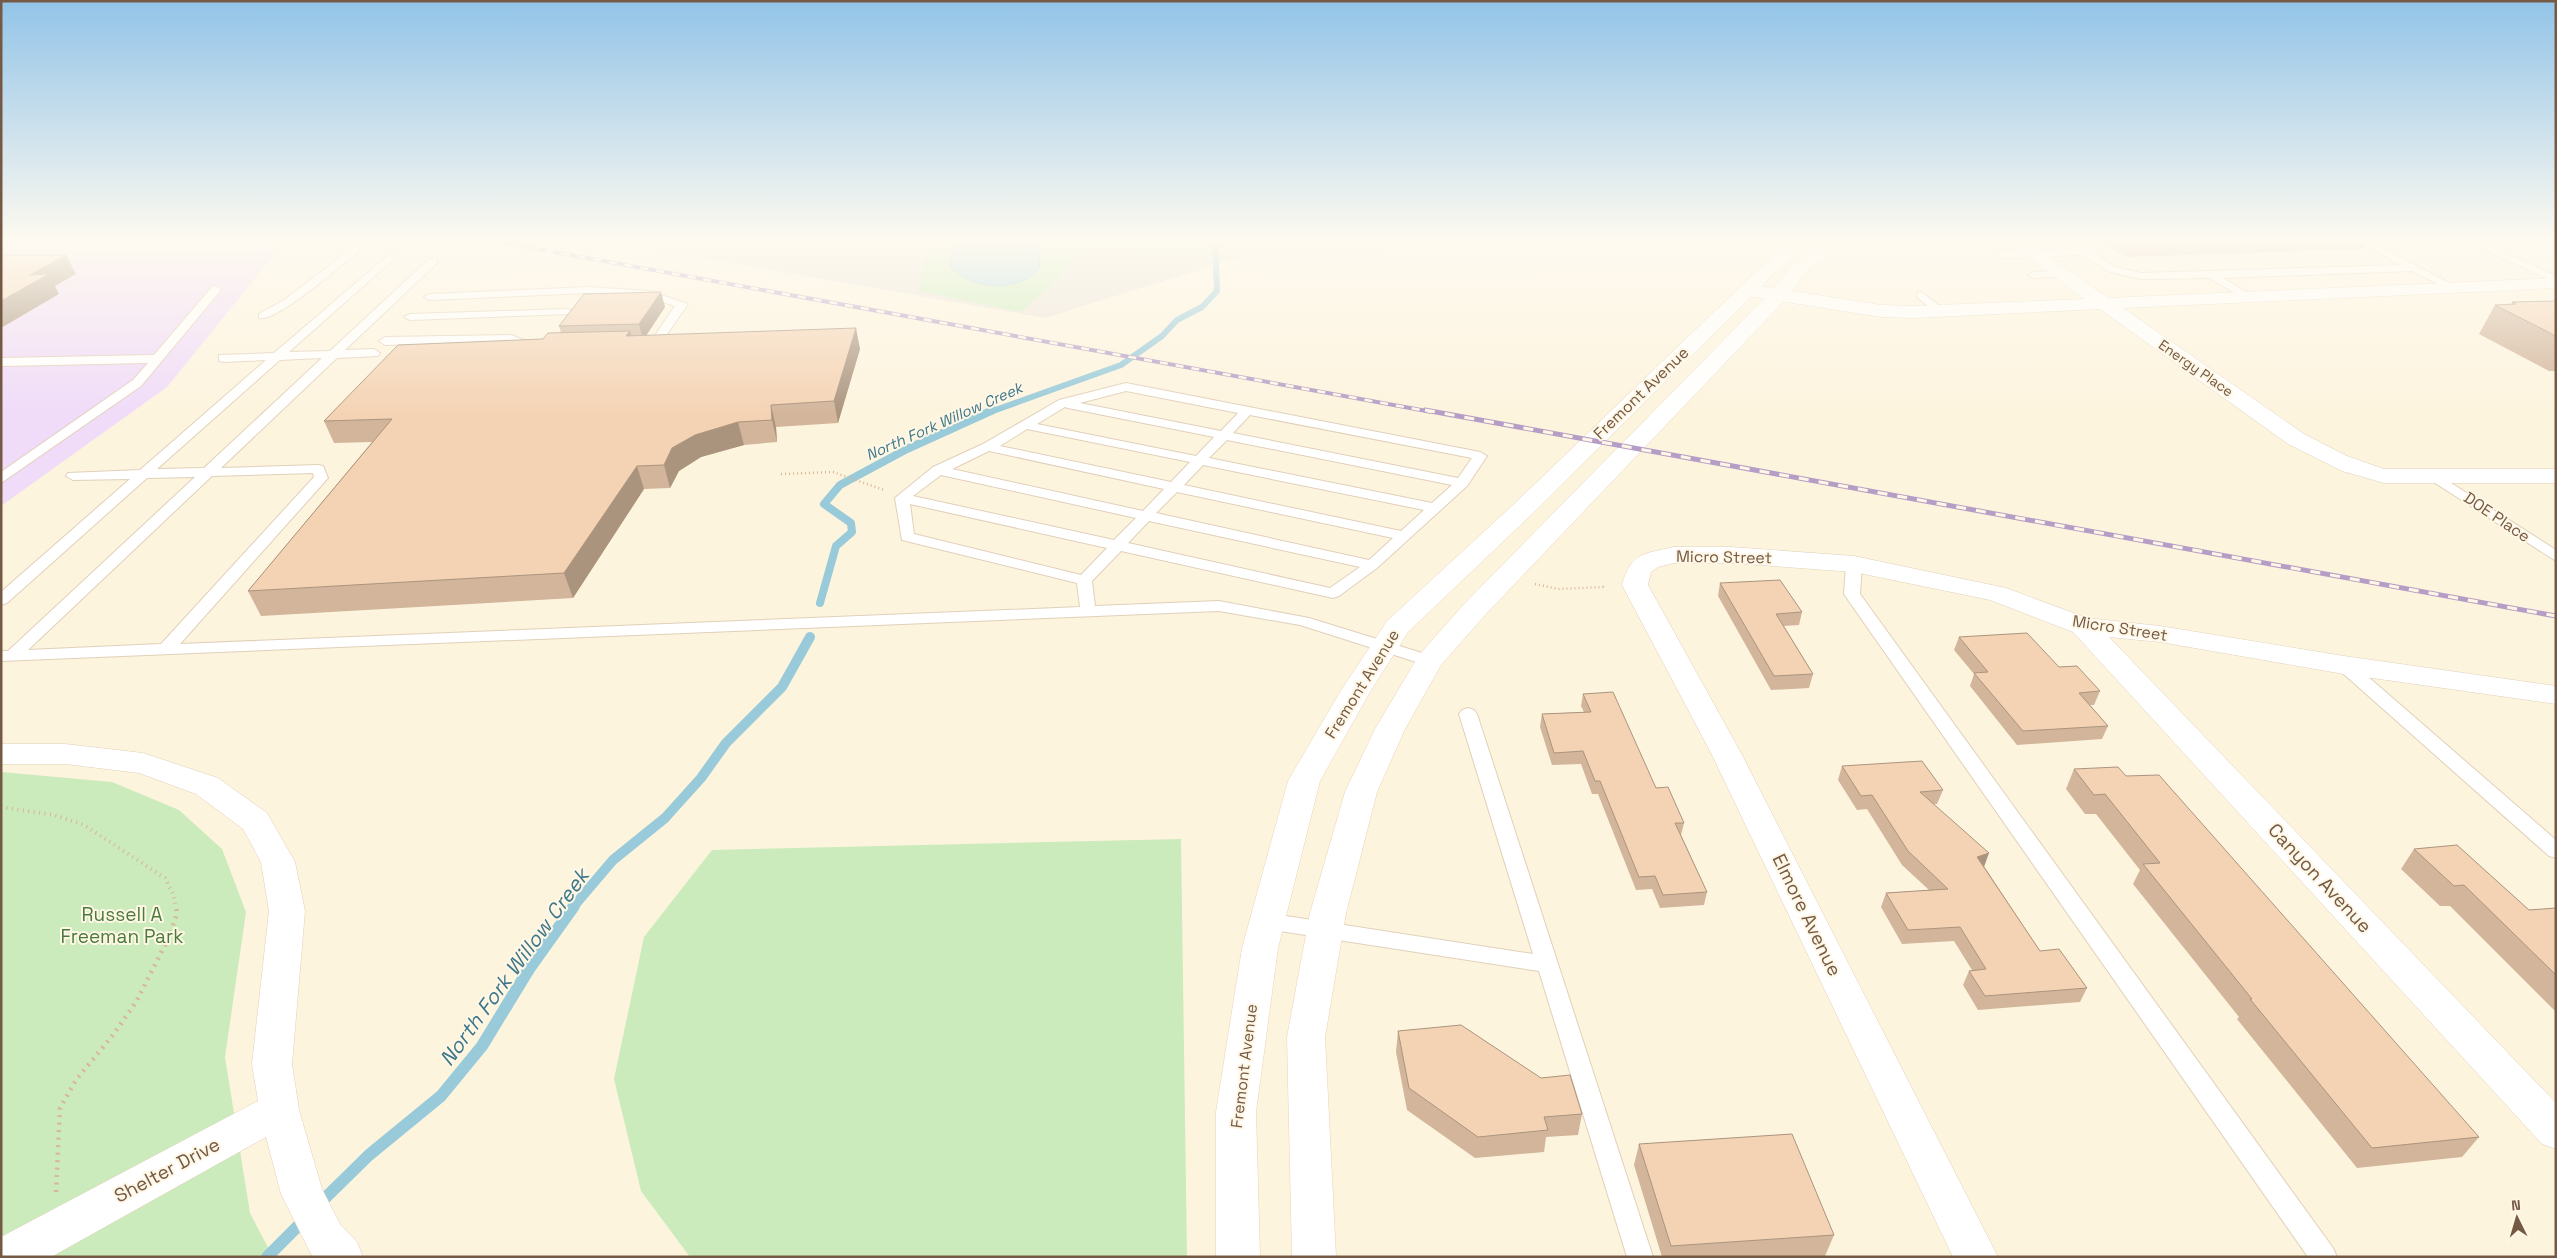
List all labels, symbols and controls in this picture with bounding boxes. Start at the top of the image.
street label: Energy Place [2155,336,2237,400]
street label: Fremont Avenue [1589,342,1693,444]
water label: North Fork Willow Creek [863,377,1027,464]
street label: DOE Place [2460,487,2534,547]
street label: Micro Street [1676,546,1772,568]
street label: Micro Street [2071,610,2169,646]
street label: Fremont Avenue [1320,625,1404,743]
street label: Canyon Avenue [2263,818,2377,938]
street label: Elmore Avenue [1767,850,1847,980]
water label: North Fork Willow Creek [433,861,596,1071]
park label: Russell A Freeman Park [61,902,183,949]
street label: Fremont Avenue [1226,1003,1262,1129]
street label: Shelter Drive [110,1132,224,1208]
north arrow [2492,1193,2542,1243]
text: N [2510,1196,2521,1214]

